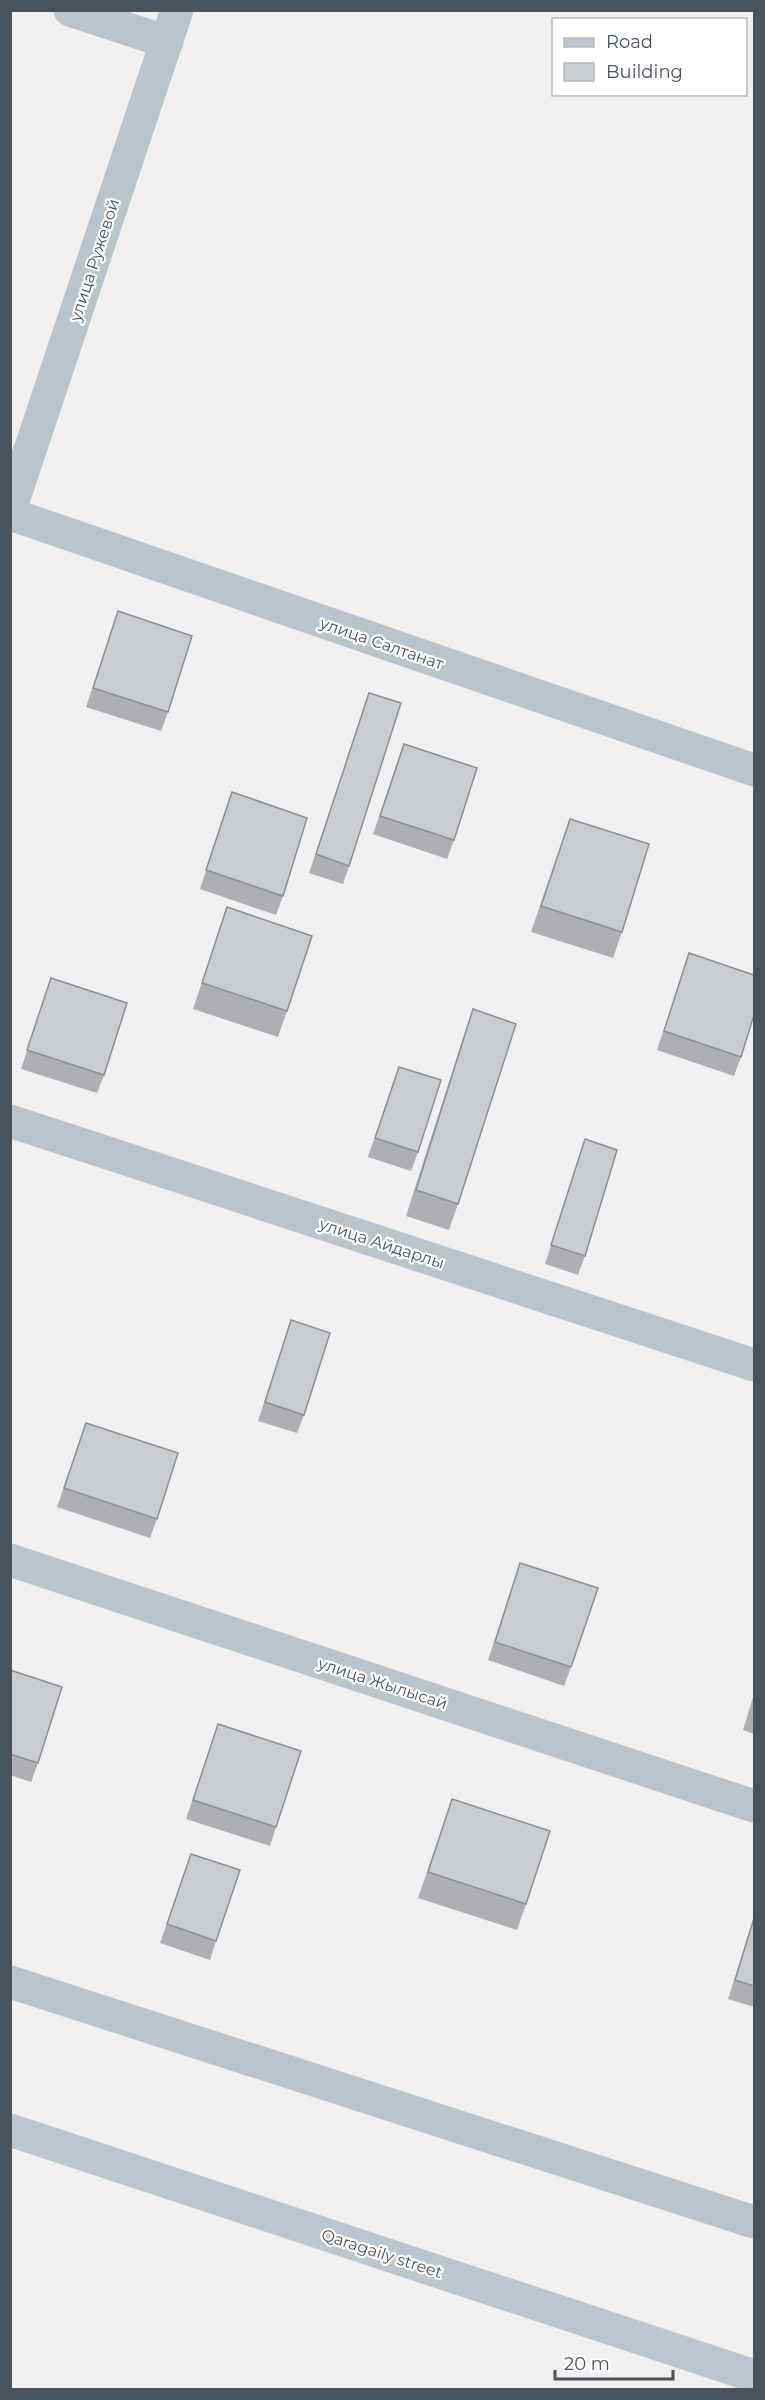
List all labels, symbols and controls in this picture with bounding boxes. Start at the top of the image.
legend [552,18,747,96]
text: Road [606,31,653,53]
text: Building [606,61,683,83]
street label: улица Ружевой [65,196,123,325]
street label: улица Салтанат [317,613,447,674]
street label: улица Айдарлы [316,1214,447,1273]
street label: улица Жылысай [315,1653,450,1713]
street label: Qaragaily street [319,2225,445,2282]
scale bar [555,2343,674,2381]
text: 20 m [564,2353,610,2375]

